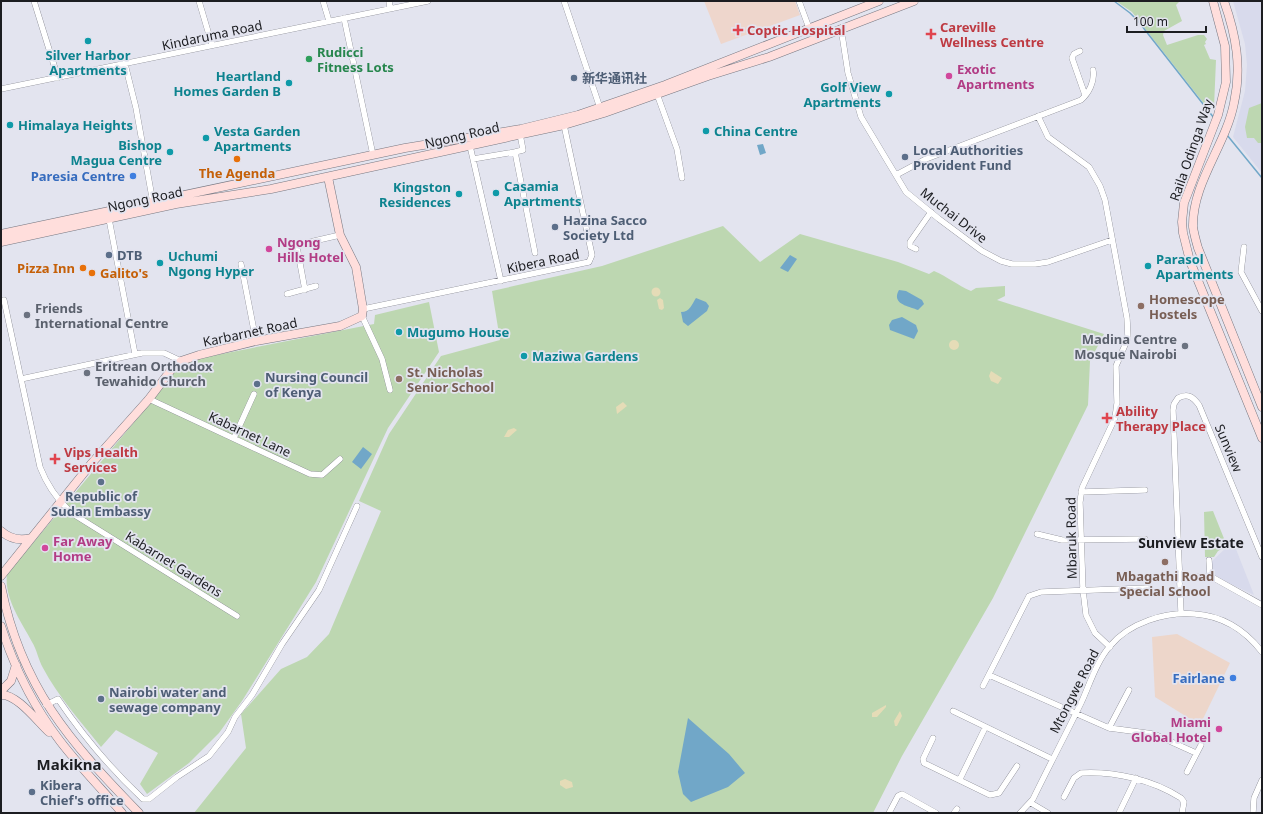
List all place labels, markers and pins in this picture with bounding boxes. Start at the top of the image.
place label: Careville Wellness Centre [940,18,1044,51]
place label: Coptic Hospital [747,21,845,39]
marker: Coptic Hospital [732,24,744,36]
marker: Careville Wellness Centre [925,28,937,40]
marker: Silver Harbor Apartments [83,36,93,46]
place label: Rudicci Fitness Lots [317,43,394,76]
place label: Silver Harbor Apartments [46,46,131,79]
marker: Rudicci Fitness Lots [304,54,314,64]
place label: Exotic Apartments [957,60,1035,93]
place label: Heartland Homes Garden B [173,67,281,100]
place label: 新华通讯社 [582,69,647,87]
marker: Exotic Apartments [944,71,954,81]
marker: 新华通讯社 [569,73,579,83]
marker: Heartland Homes Garden B [284,78,294,88]
place label: Golf View Apartments [803,78,881,111]
marker: Golf View Apartments [884,89,894,99]
place label: Himalaya Heights [18,116,133,134]
marker: Himalaya Heights [5,120,15,130]
place label: Vesta Garden Apartments [214,122,300,155]
place label: China Centre [714,122,798,140]
marker: China Centre [701,126,711,136]
marker: Vesta Garden Apartments [201,133,211,143]
place label: Bishop Magua Centre [71,136,162,169]
place label: Local Authorities Provident Fund [913,141,1023,174]
marker: Bishop Magua Centre [165,147,175,157]
marker: Local Authorities Provident Fund [900,152,910,162]
marker: The Agenda [232,154,242,164]
place label: The Agenda [199,164,275,182]
place label: Paresia Centre [31,167,125,185]
marker: Paresia Centre [128,171,138,181]
place label: Casamia Apartments [504,177,582,210]
place label: Kingston Residences [379,178,451,211]
marker: Casamia Apartments [491,188,501,198]
marker: Kingston Residences [454,189,464,199]
place label: Hazina Sacco Society Ltd [563,211,647,244]
marker: Hazina Sacco Society Ltd [550,222,560,232]
place label: Ngong Hills Hotel [277,233,344,266]
marker: Ngong Hills Hotel [264,244,274,254]
place label: DTB [117,246,142,264]
place label: Uchumi Ngong Hyper [168,247,254,280]
marker: DTB [104,250,114,260]
place label: Parasol Apartments [1156,250,1234,283]
marker: Uchumi Ngong Hyper [155,258,165,268]
place label: Pizza Inn [17,259,75,277]
marker: Parasol Apartments [1143,261,1153,271]
marker: Pizza Inn [78,263,88,273]
place label: Galito's [100,264,148,282]
marker: Galito's [87,268,97,278]
place label: Homescope Hostels [1149,290,1225,323]
place label: Friends International Centre [35,299,169,332]
marker: Homescope Hostels [1136,301,1146,311]
marker: Friends International Centre [22,310,32,320]
place label: Mugumo House [407,323,510,341]
marker: Mugumo House [394,327,404,337]
place label: Madina Centre Mosque Nairobi [1074,330,1177,363]
marker: Madina Centre Mosque Nairobi [1180,341,1190,351]
place label: Maziwa Gardens [532,347,638,365]
marker: Maziwa Gardens [519,351,529,361]
place label: Eritrean Orthodox Tewahido Church [95,357,213,390]
place label: St. Nicholas Senior School [407,363,494,396]
marker: Eritrean Orthodox Tewahido Church [82,368,92,378]
place label: Nursing Council of Kenya [265,368,368,401]
marker: St. Nicholas Senior School [394,374,404,384]
marker: Nursing Council of Kenya [252,379,262,389]
place label: Ability Therapy Place [1116,402,1206,435]
marker: Ability Therapy Place [1101,412,1113,424]
place label: Vips Health Services [64,443,138,476]
marker: Vips Health Services [49,453,61,465]
marker: Republic of Sudan Embassy [96,477,106,487]
place label: Republic of Sudan Embassy [51,487,152,520]
place label: Far Away Home [53,532,113,565]
marker: Far Away Home [40,543,50,553]
marker: Mbagathi Road Special School [1160,557,1170,567]
place label: Mbagathi Road Special School [1116,567,1214,600]
place label: Fairlane [1173,669,1225,687]
marker: Fairlane [1228,673,1238,683]
place label: Nairobi water and sewage company [109,683,226,716]
marker: Nairobi water and sewage company [96,694,106,704]
place label: Miami Global Hotel [1131,713,1211,746]
marker: Miami Global Hotel [1214,724,1224,734]
place label: Kibera Chief's office [40,776,124,809]
marker: Kibera Chief's office [27,787,37,797]

